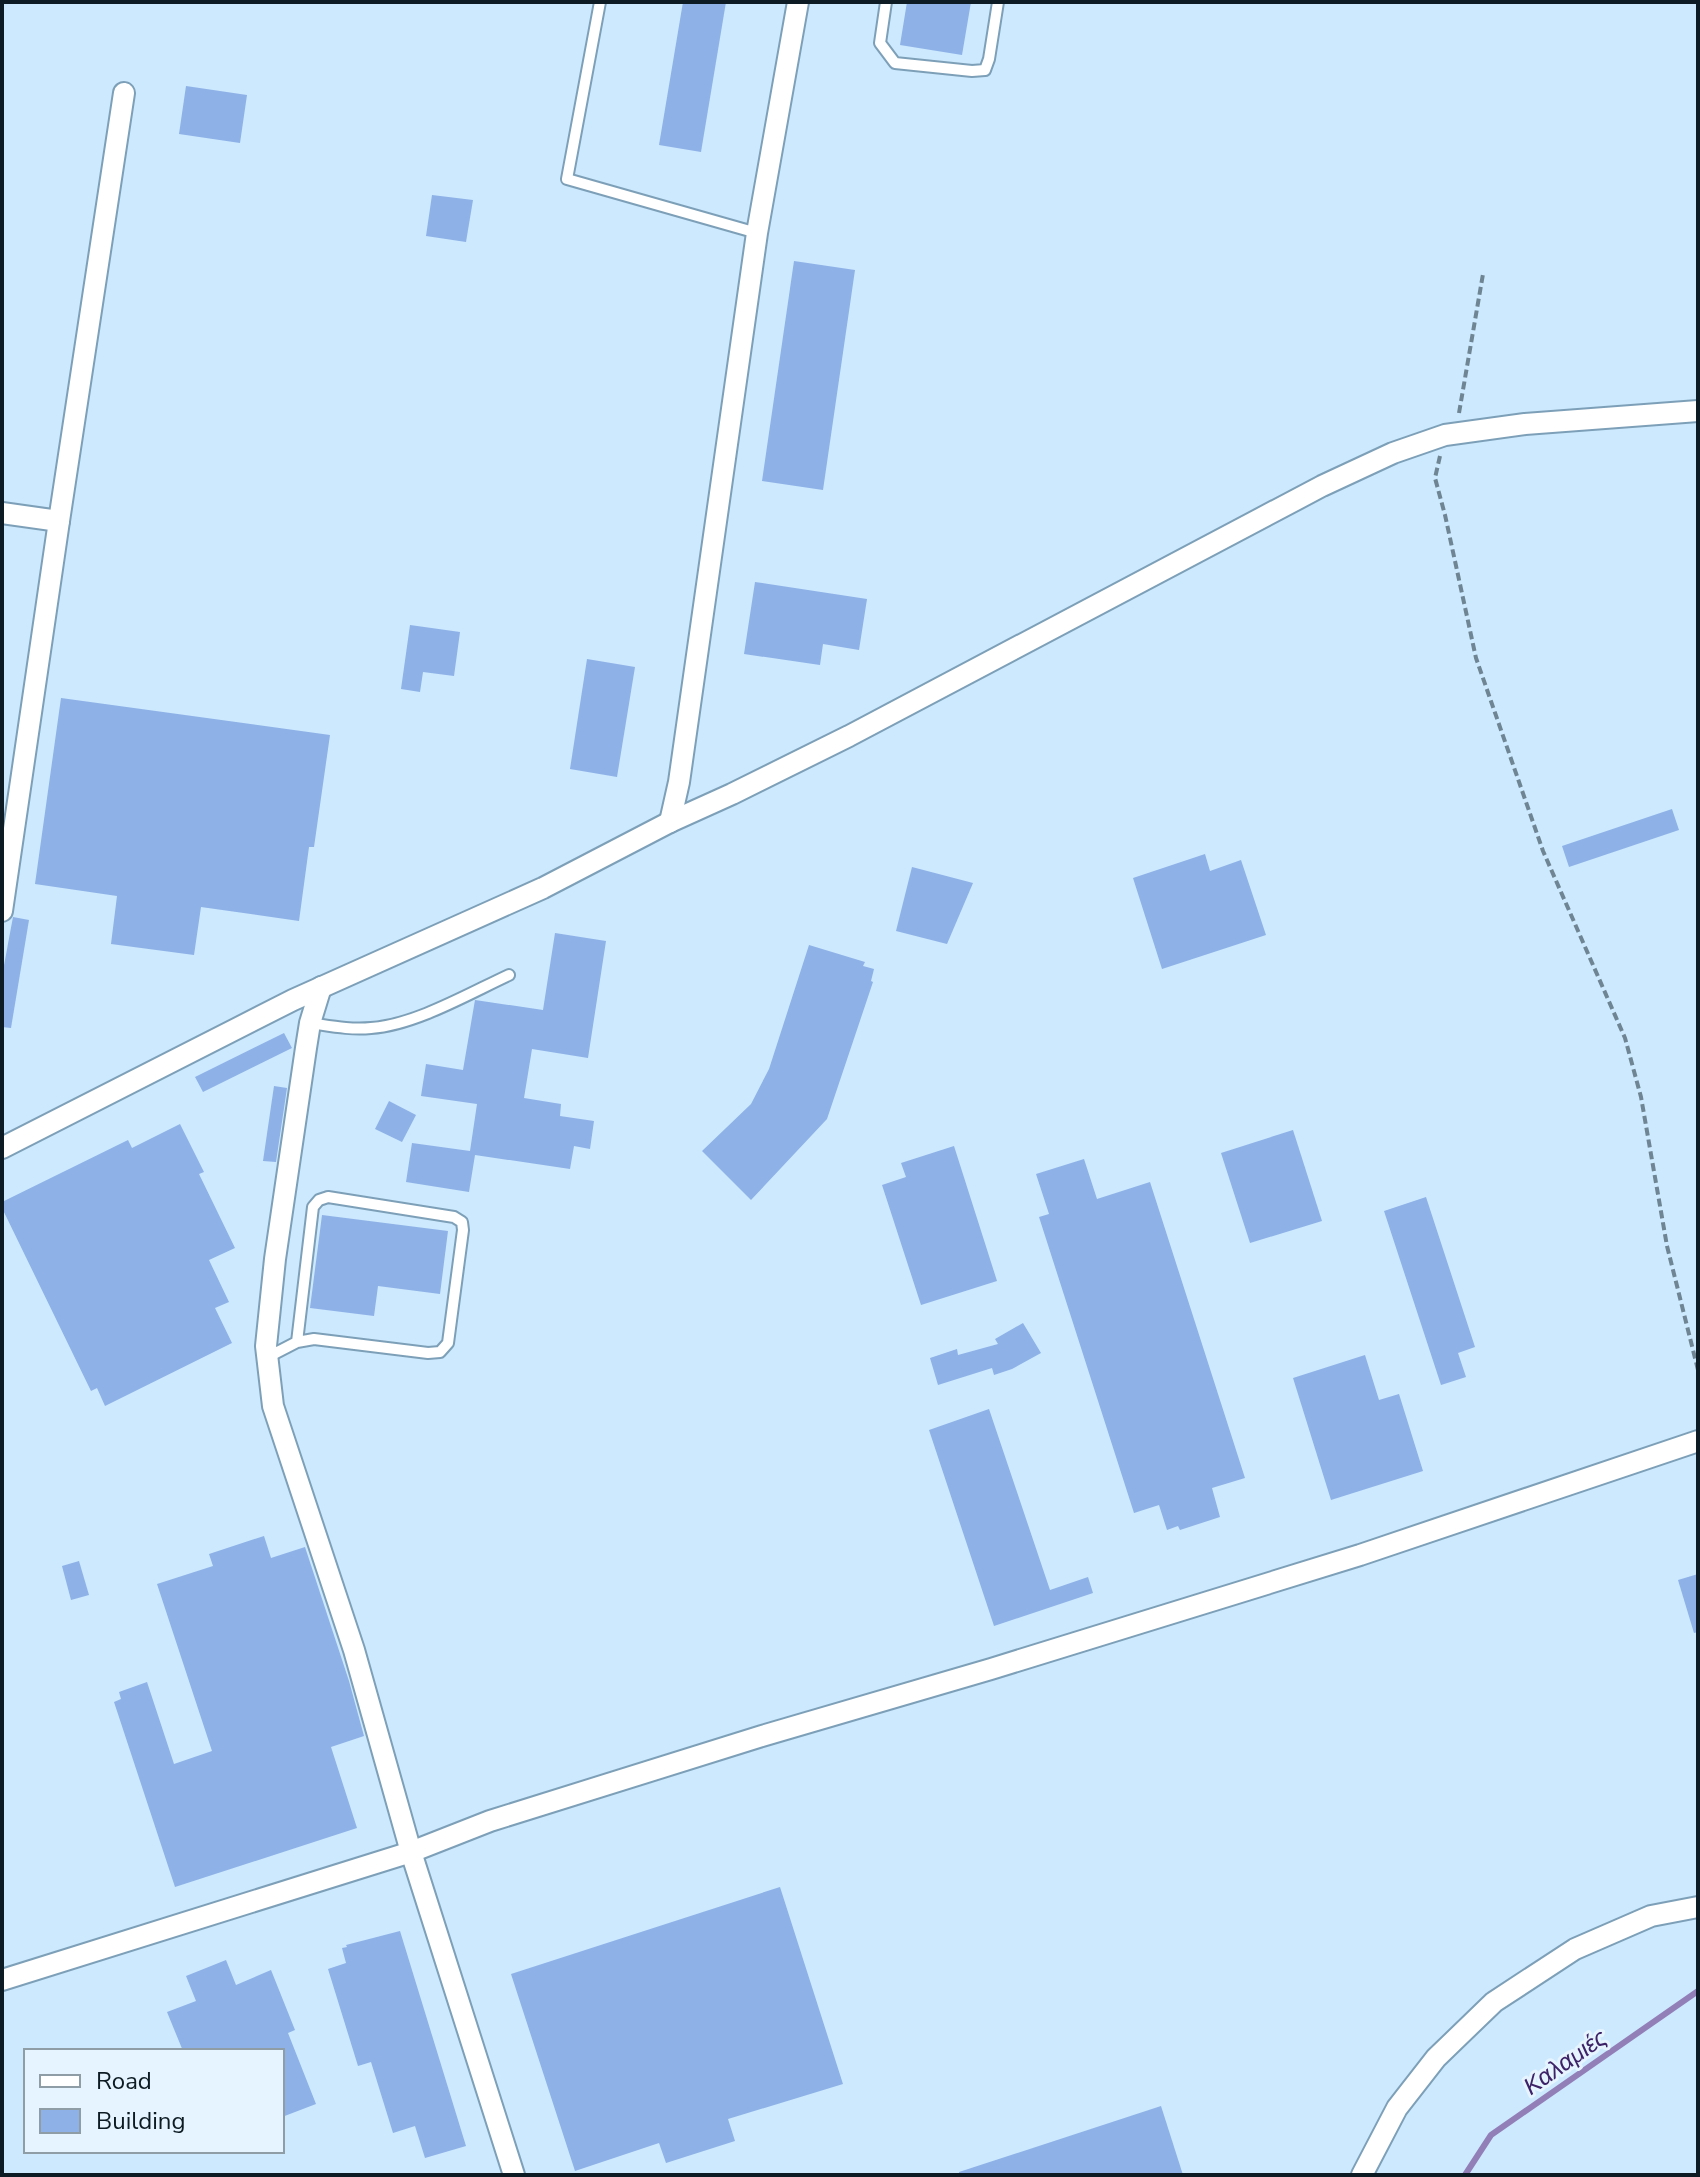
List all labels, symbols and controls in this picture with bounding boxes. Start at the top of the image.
water label: Καλαμιές [1517,2021,1613,2102]
legend [24,2049,284,2153]
text: Road [96,2065,152,2097]
text: Building [96,2105,186,2137]

